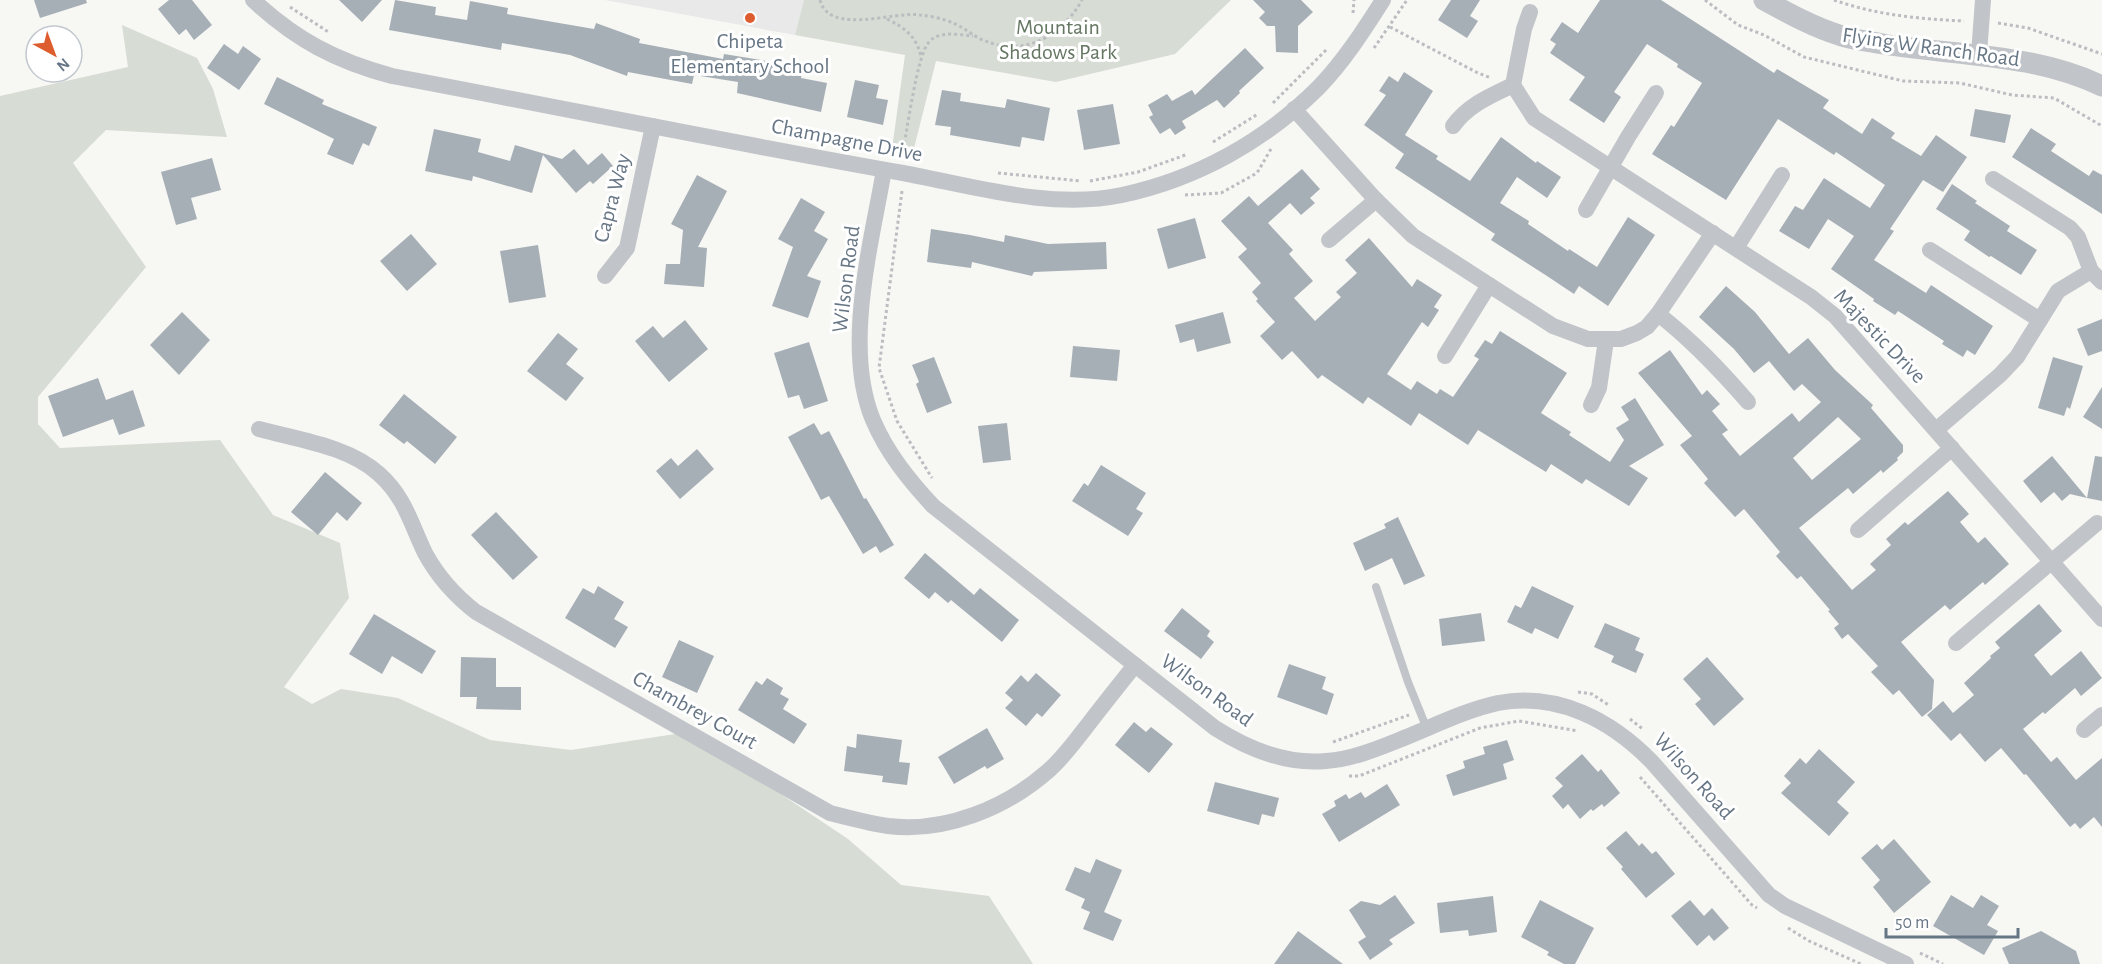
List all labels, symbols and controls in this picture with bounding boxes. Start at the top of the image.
marker: Chipeta Elementary School [743,11,757,25]
park label: Mountain Shadows Park [999,16,1117,63]
north arrow [24,24,84,84]
street label: Flying W Ranch Road [1841,24,2021,70]
place label: Chipeta Elementary School [670,30,830,77]
text: N [54,55,73,74]
street label: Champagne Drive [770,115,924,165]
street label: Capra Way [590,151,635,245]
street label: Wilson Road [829,224,863,334]
street label: Majestic Drive [1830,285,1930,387]
street label: Wilson Road [1157,649,1257,731]
street label: Chambrey Court [629,667,761,753]
street label: Wilson Road [1650,729,1738,823]
scale bar [1886,901,2018,939]
text: 50 m [1895,914,1929,932]

